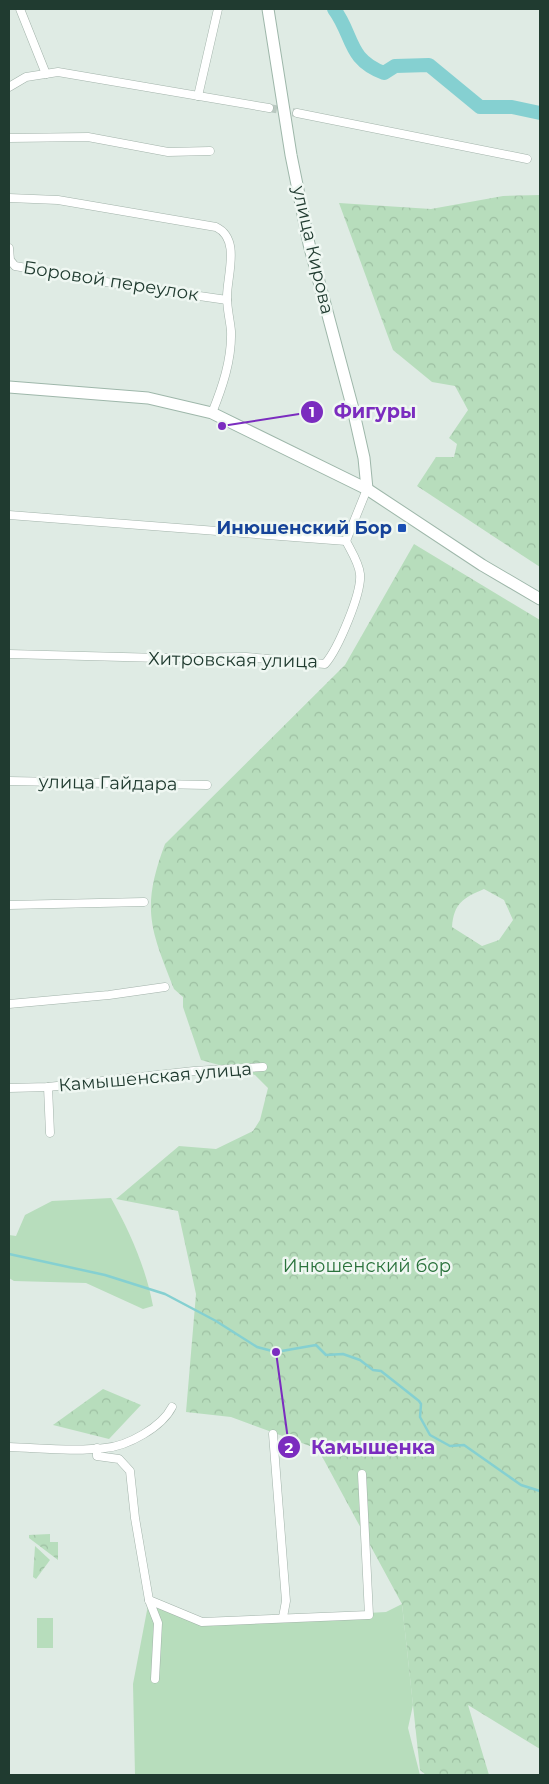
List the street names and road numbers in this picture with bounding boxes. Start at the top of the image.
street label: улица Кирова [287,183,338,316]
street label: Боровой переулок [22,256,201,306]
street label: Хитровская улица [148,648,318,672]
street label: улица Гайдара [38,771,177,795]
street label: Камышенская улица [57,1058,253,1096]

